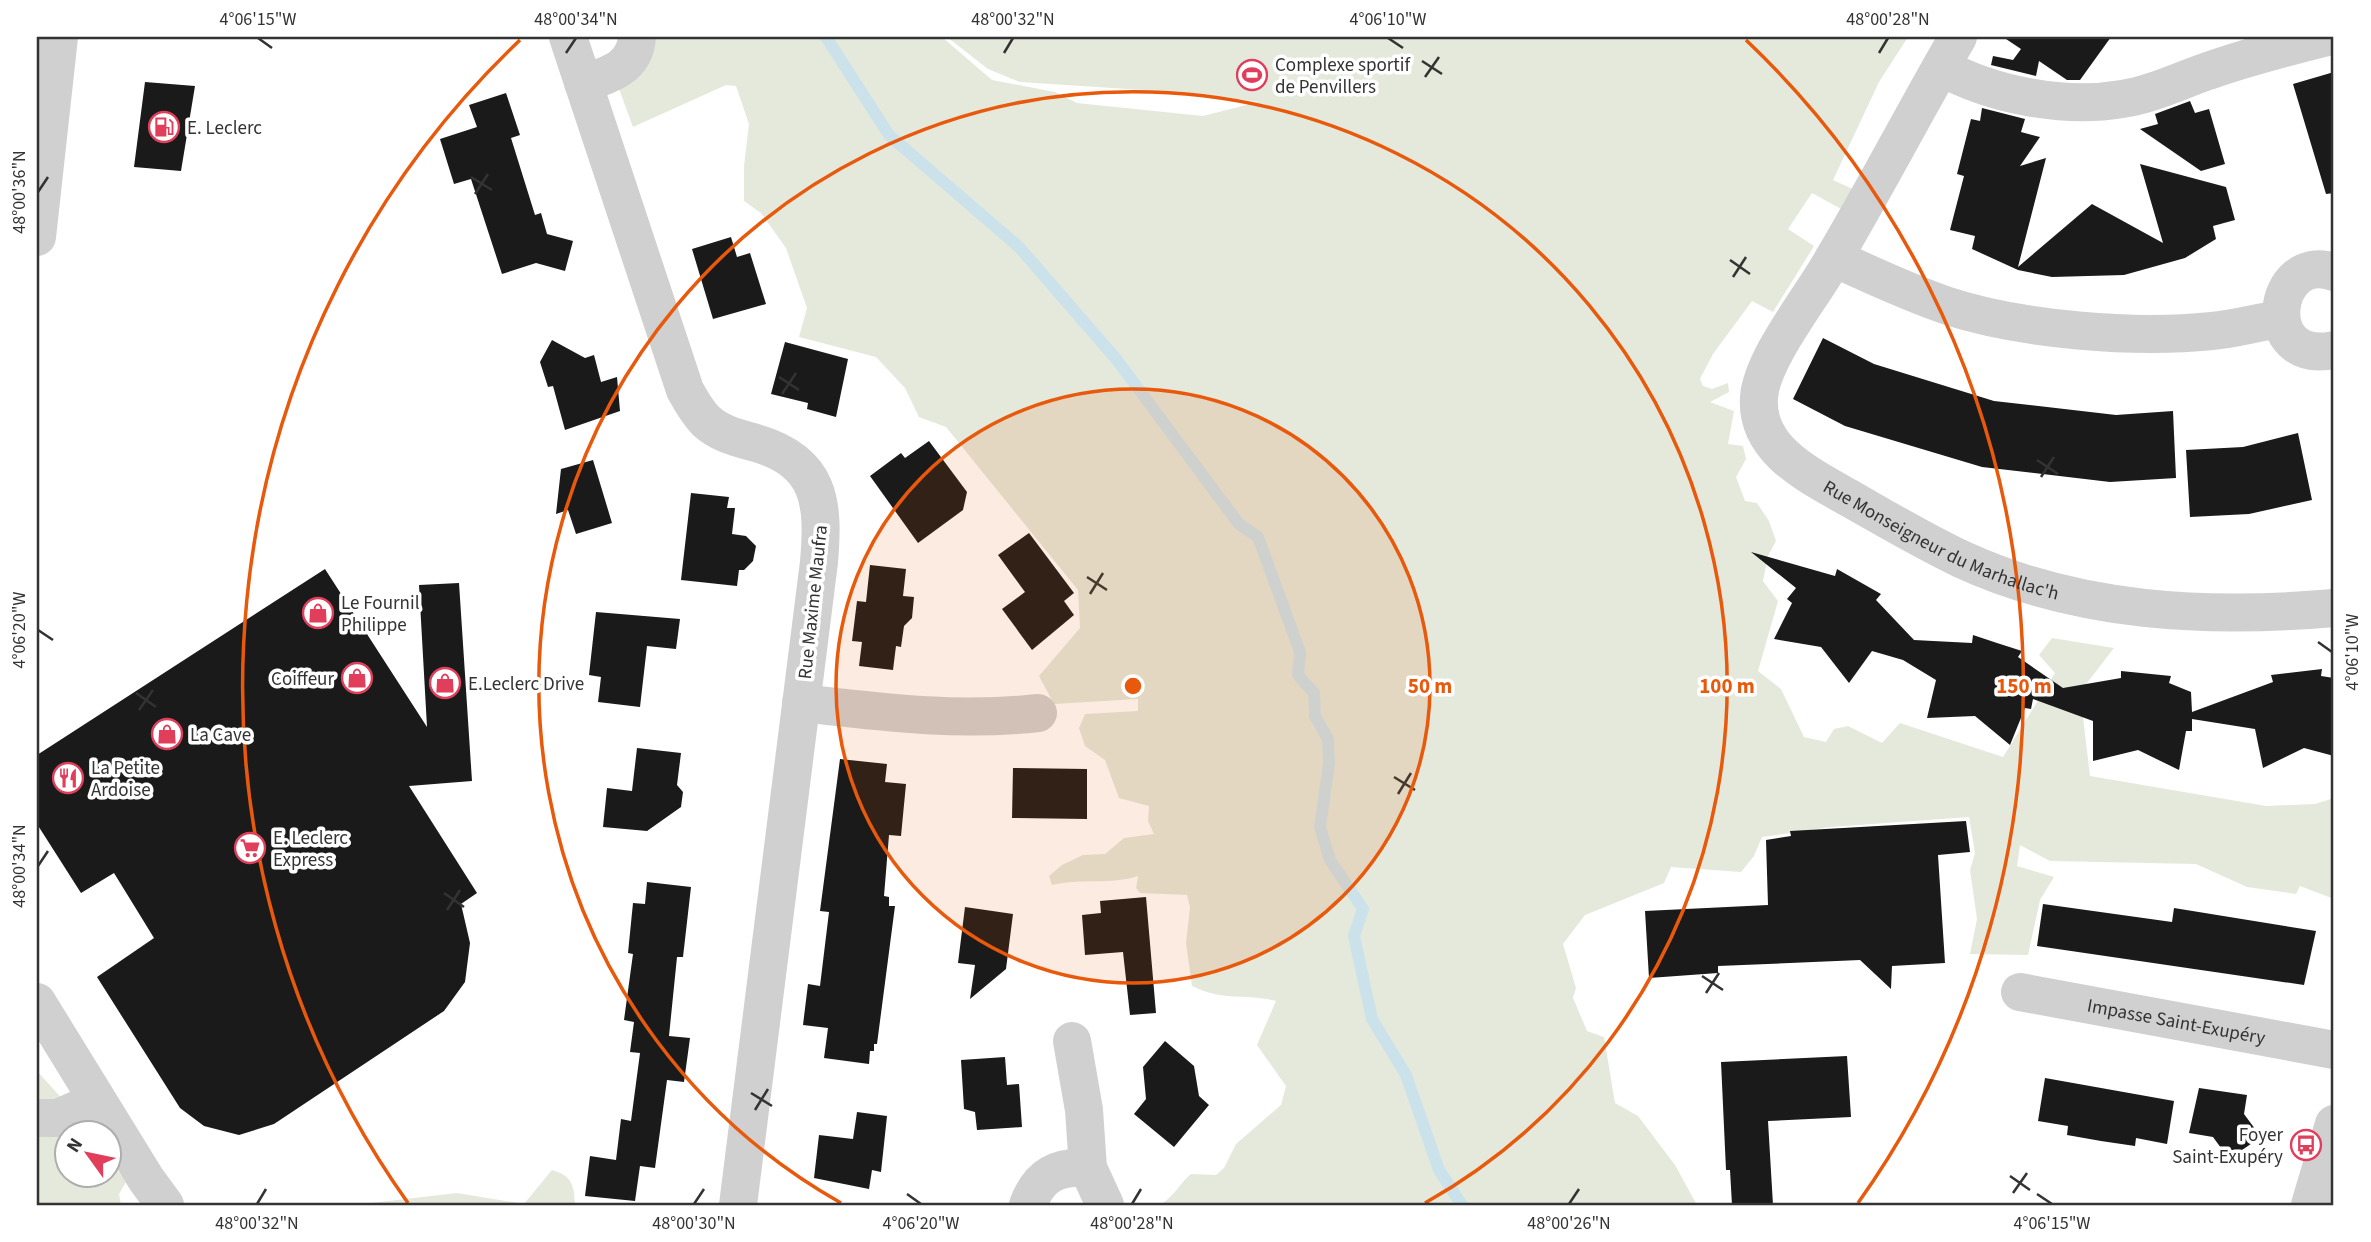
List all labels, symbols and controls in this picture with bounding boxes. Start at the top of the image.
text: 4°06'15"W [220,7,297,32]
text: 48°00'34"N [534,7,618,32]
text: 48°00'32"N [971,7,1055,32]
text: 4°06'10"W [1350,7,1427,32]
text: 48°00'28"N [1846,7,1930,32]
place label: Complexe sportif de Penvillers [1275,52,1411,101]
sports icon: Complexe sportif de Penvillers [1235,58,1269,92]
fuel station icon: E. Leclerc [147,110,181,144]
place label: E. Leclerc [187,115,262,142]
text: 48°00'36"N [7,150,32,234]
street label: Rue Monseigneur du Marhallac'h [1818,474,2062,608]
street label: Rue Maxime Maufra [792,524,835,681]
place label: Le Fournil Philippe [341,590,420,639]
text: 4°06'20"W [7,592,32,669]
shop icon: Le Fournil Philippe [301,596,335,630]
text: 4°06'10"W [2340,614,2365,691]
shop icon: Coiffeur [340,661,374,695]
place label: Coiffeur [271,666,334,693]
shop icon: E.Leclerc Drive [428,666,462,700]
place label: E.Leclerc Drive [468,671,584,698]
text: 50 m [1408,671,1452,701]
text: 100 m [1699,671,1755,701]
text: 150 m [1996,671,2052,701]
centre of rings [1121,674,1145,698]
shop icon: La Cave [150,717,184,751]
place label: La Cave [190,722,251,749]
place label: La Petite Ardoise [91,755,160,804]
restaurant icon: La Petite Ardoise [51,761,85,795]
text: 48°00'34"N [7,824,32,908]
place label: E. Leclerc Express [273,825,348,874]
supermarket icon: E. Leclerc Express [233,831,267,865]
street label: Impasse Saint-Exupéry [2085,993,2268,1052]
north arrow [52,1120,122,1190]
place label: Foyer Saint-Exupéry [2172,1122,2283,1171]
bus stop icon: Foyer Saint-Exupéry [2289,1128,2323,1162]
text: N [60,1133,90,1158]
text: 48°00'32"N [215,1211,299,1236]
text: 48°00'30"N [652,1211,736,1236]
text: 4°06'20"W [883,1211,960,1236]
text: 48°00'28"N [1090,1211,1174,1236]
text: 48°00'26"N [1527,1211,1611,1236]
text: 4°06'15"W [2014,1211,2091,1236]

